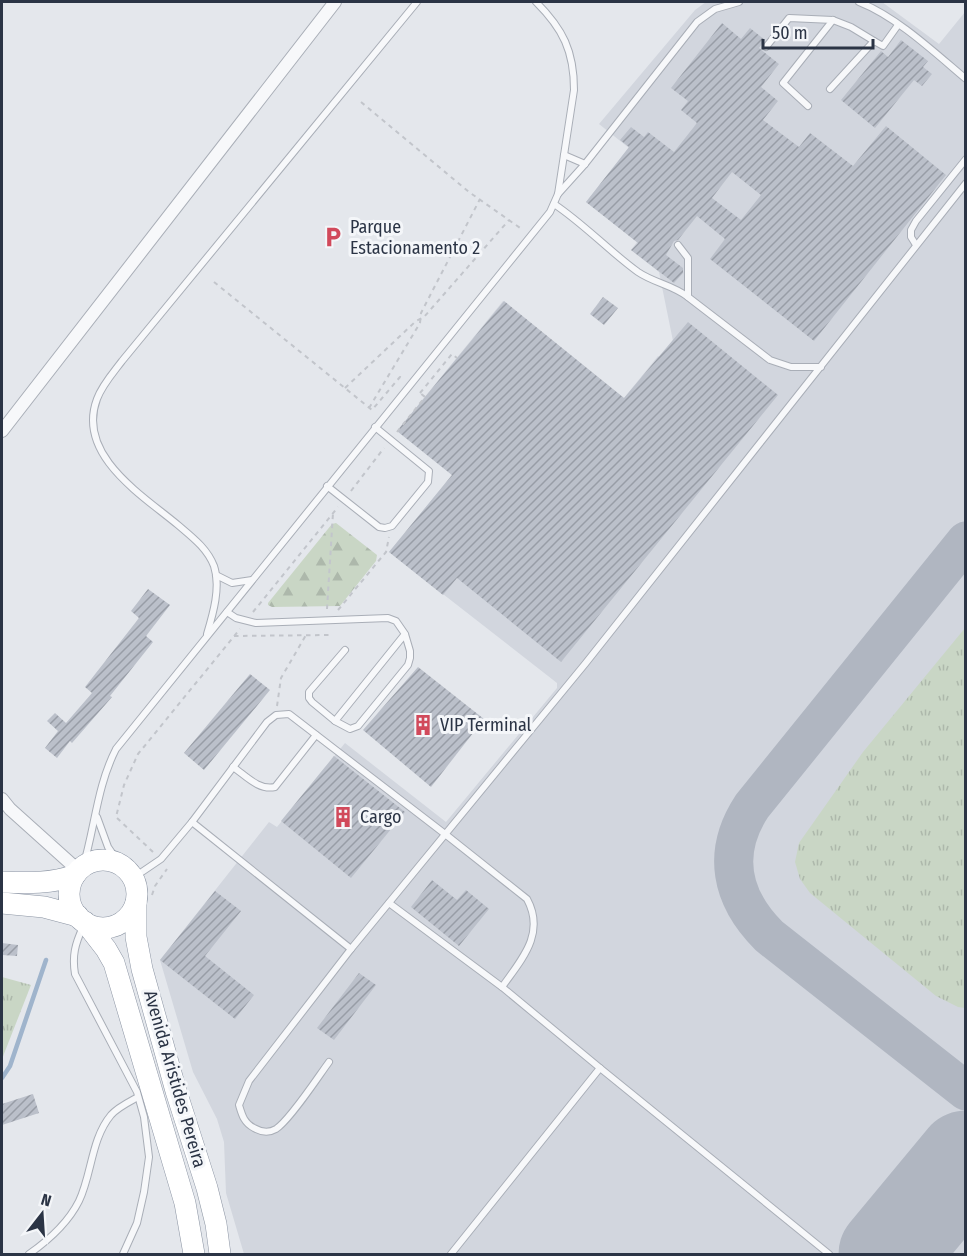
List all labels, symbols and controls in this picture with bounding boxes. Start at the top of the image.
scale bar [763,12,872,50]
text: 50 m [772,22,808,44]
place label: Parque Estacionamento 2 [350,216,480,259]
parking icon: Parque Estacionamento 2 [321,225,345,249]
building icon: VIP Terminal [411,713,435,737]
place label: VIP Terminal [440,714,532,736]
building icon: Cargo [331,805,355,829]
place label: Cargo [360,806,401,828]
street label: Avenida Aristides Pereira [139,988,211,1170]
north arrow [12,1184,72,1244]
text: N [39,1190,54,1211]

